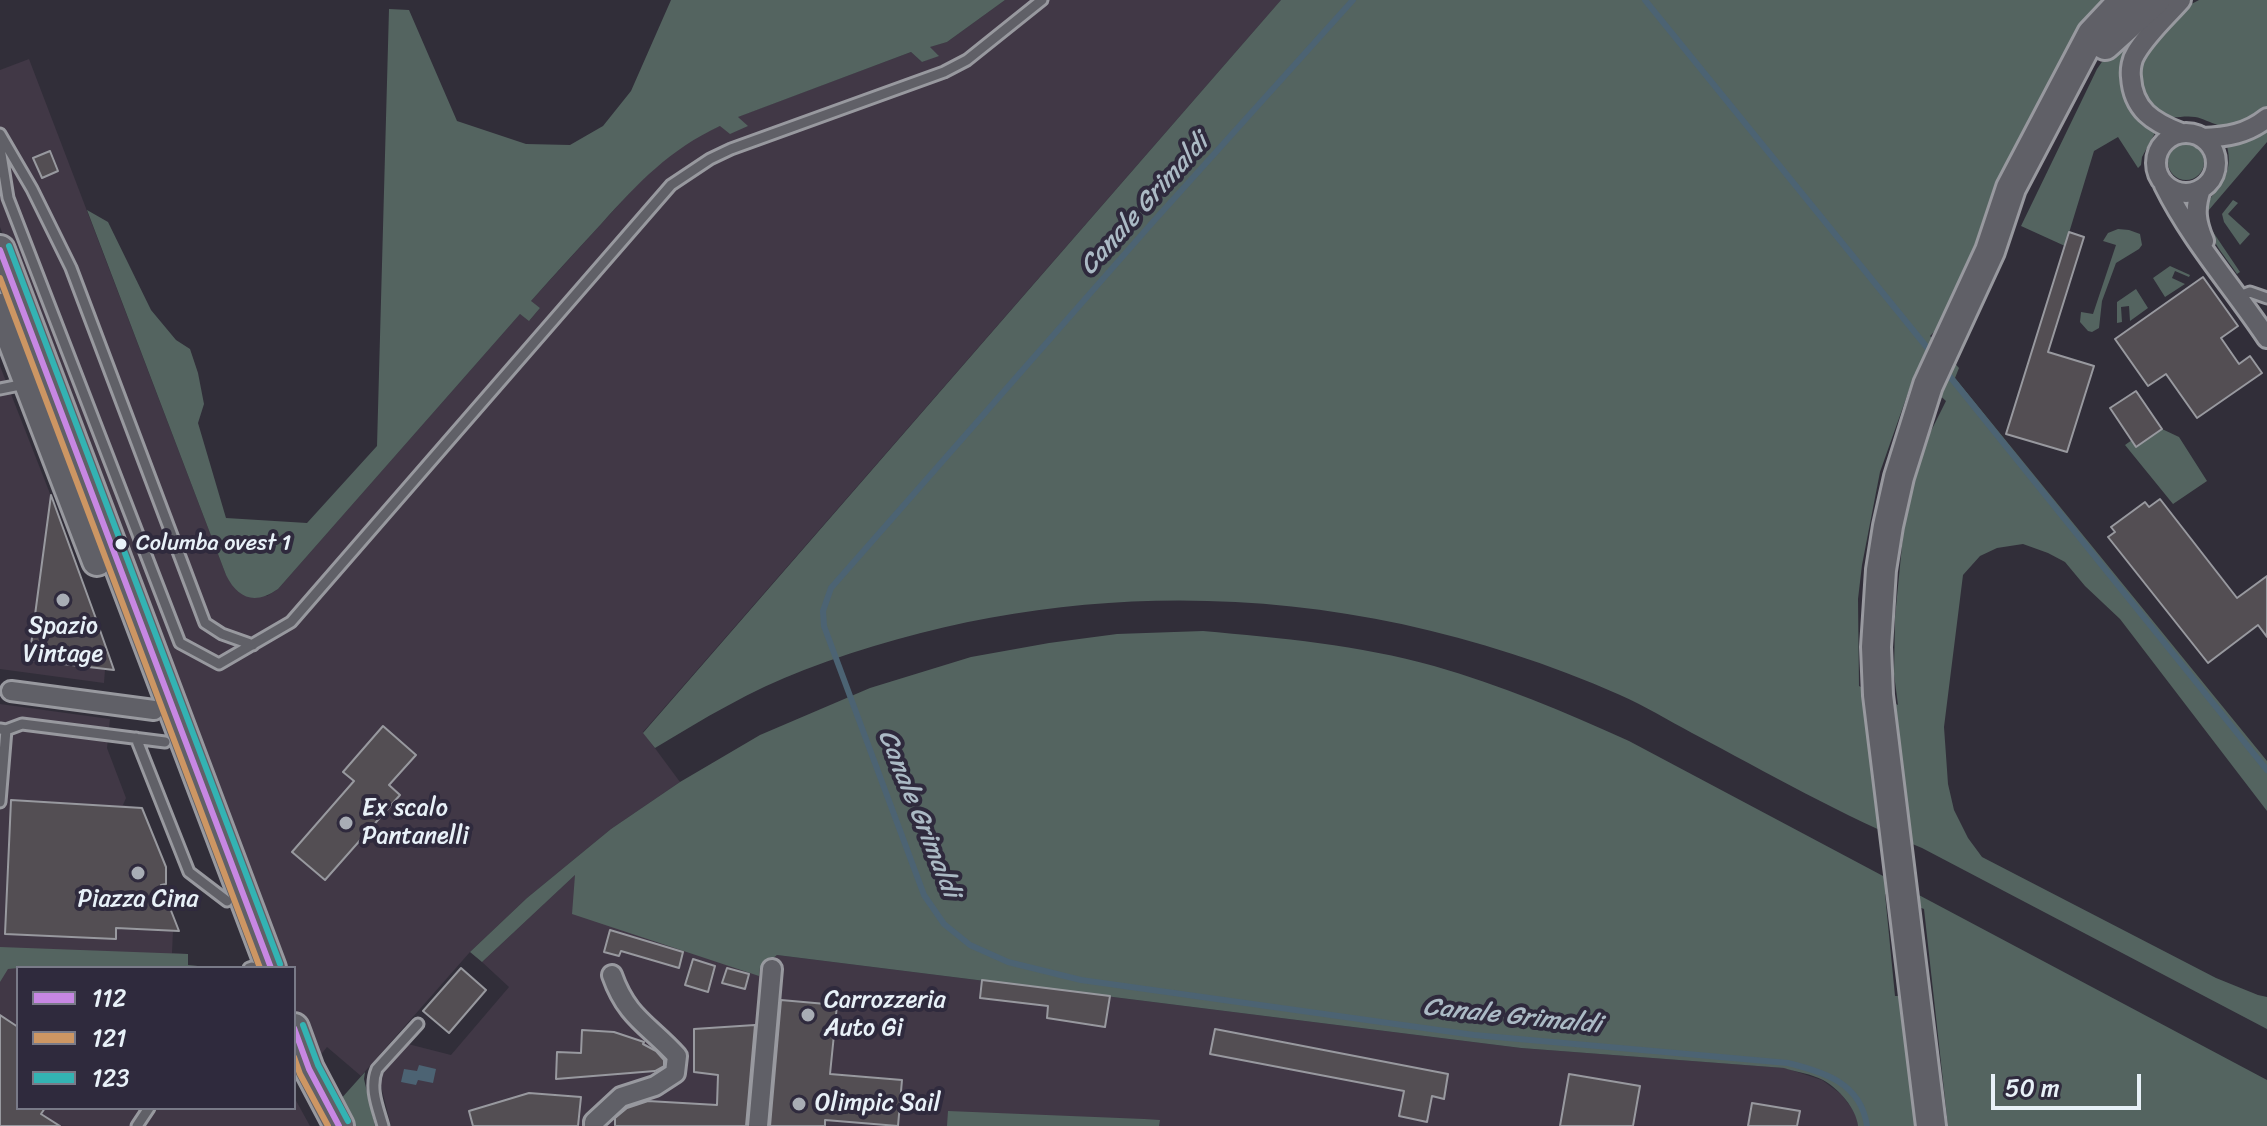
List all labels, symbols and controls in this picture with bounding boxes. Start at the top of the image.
water label: Canale Grimaldi [1074,128,1216,282]
place label: Columba ovest 1 [136,531,291,557]
marker: Columba ovest 1 [113,536,129,552]
marker: Spazio Vintage [54,591,72,609]
place label: Spazio Vintage [23,613,103,669]
water label: Canale Grimaldi [870,725,966,903]
place label: Ex scalo Pantanelli [362,795,469,851]
marker: Ex scalo Pantanelli [337,814,355,832]
marker: Piazza Cina [129,864,147,882]
place label: Piazza Cina [78,886,198,914]
legend [16,966,296,1110]
text: 112 [92,977,126,1019]
place label: Carrozzeria Auto Gi [824,987,946,1043]
water label: Canale Grimaldi [1422,992,1602,1042]
marker: Carrozzeria Auto Gi [799,1006,817,1024]
text: 121 [92,1017,126,1059]
text: 123 [92,1057,129,1099]
scale bar [1995,1058,2145,1108]
text: 50 m [2005,1067,2060,1109]
place label: Olimpic Sail [815,1090,941,1118]
marker: Olimpic Sail [790,1095,808,1113]

